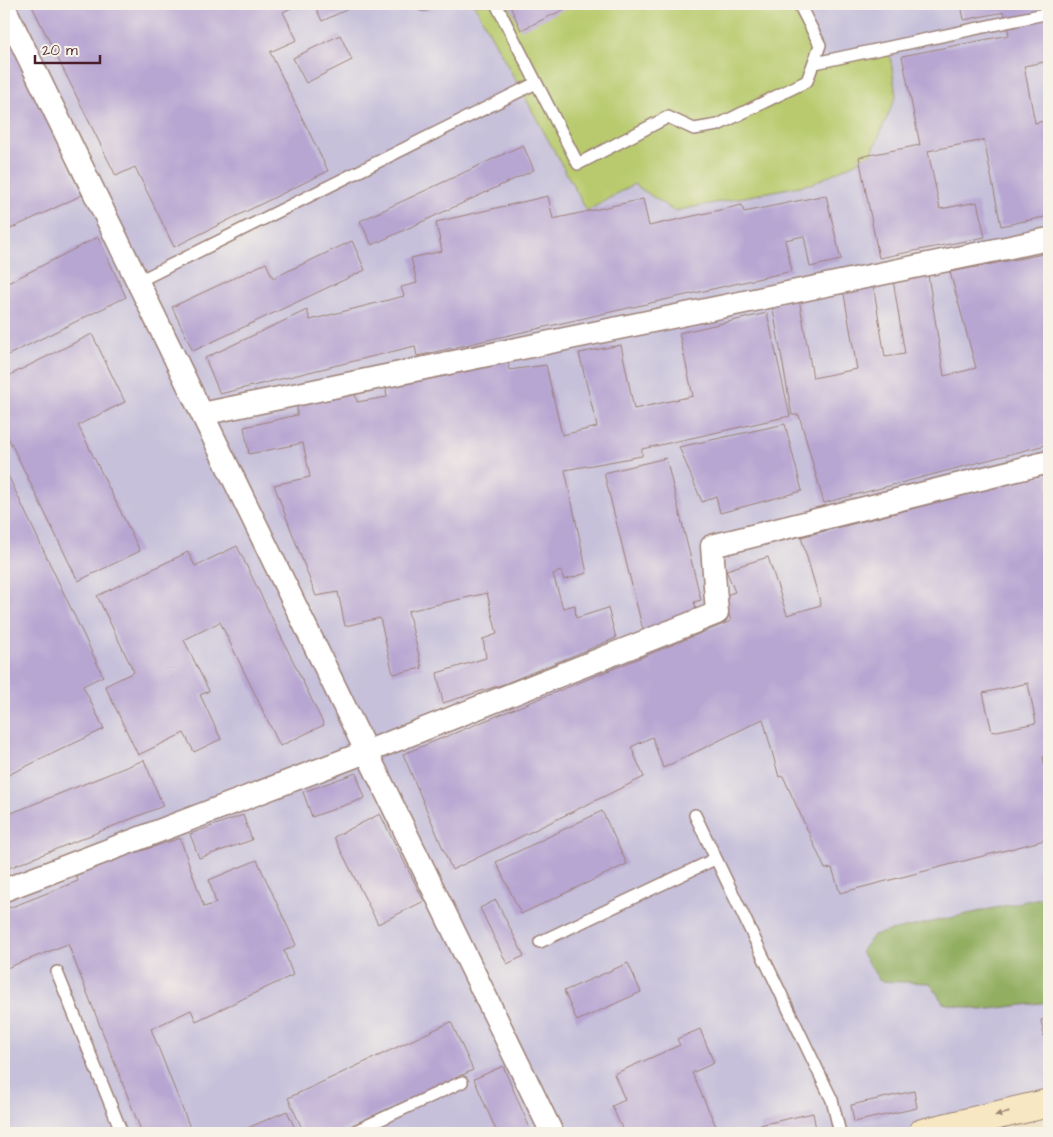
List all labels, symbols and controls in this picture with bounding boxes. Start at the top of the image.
scale bar [35,32,100,64]
text: 20 m [42,40,78,61]
one-way arrow [994,1110,1009,1118]

